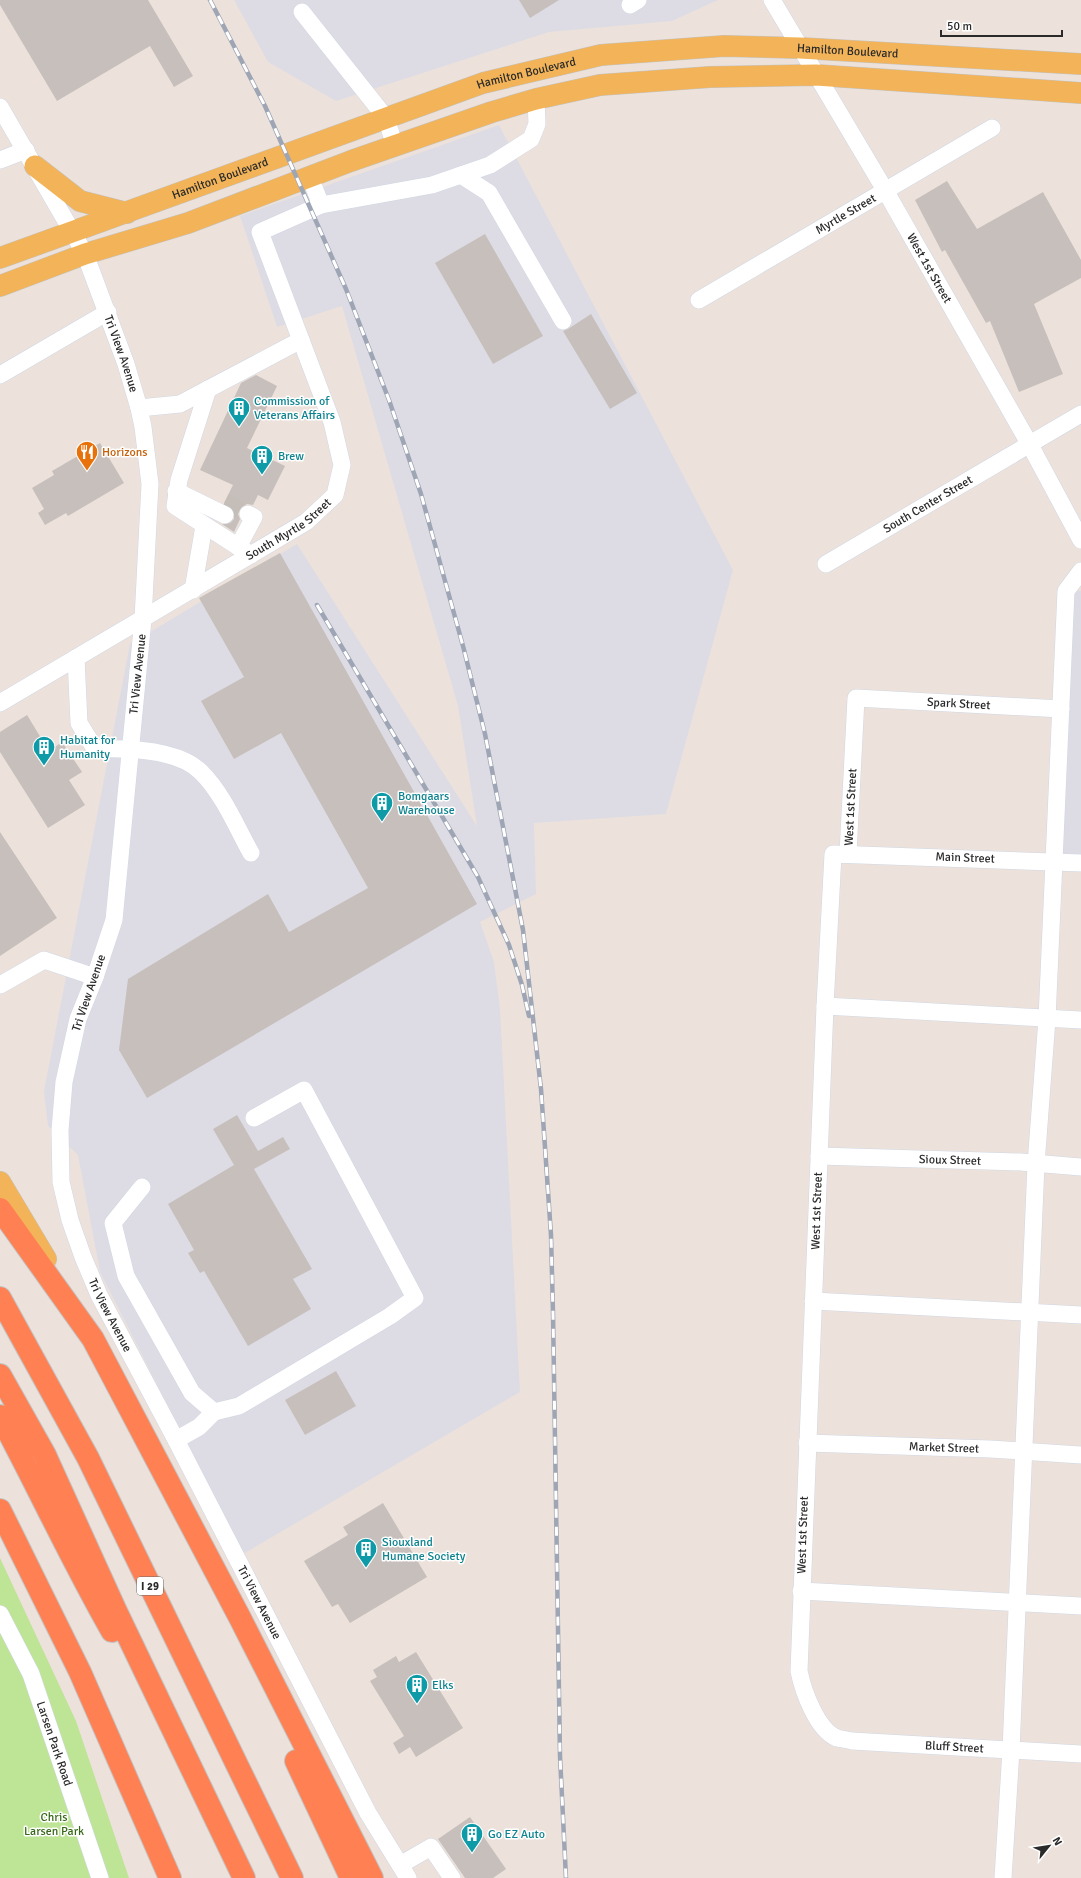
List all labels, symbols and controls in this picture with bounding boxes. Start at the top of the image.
scale bar [941,12,1062,38]
text: 50 m [947,19,972,34]
street label: Hamilton Boulevard [796,40,899,61]
street label: Hamilton Boulevard [474,54,577,92]
street label: Hamilton Boulevard [170,154,270,203]
street label: Myrtle Street [813,190,879,238]
street label: West 1st Street [904,231,955,306]
street label: Tri View Avenue [101,313,141,394]
place label: Commission of Veterans Affairs [254,394,335,423]
building icon: Commission of Veterans Affairs [226,395,252,428]
restaurant icon: Horizons [74,439,100,472]
building icon: Brew [249,443,275,476]
place label: Horizons [102,445,147,460]
place label: Brew [278,449,304,464]
street label: South Center Street [880,472,975,536]
street label: South Myrtle Street [243,495,334,563]
street label: Tri View Avenue [126,633,150,715]
street label: Spark Street [927,694,991,713]
place label: Habitat for Humanity [60,733,116,762]
building icon: Habitat for Humanity [31,734,57,767]
street label: West 1st Street [841,768,860,846]
place label: Bomgaars Warehouse [398,789,455,818]
building icon: Bomgaars Warehouse [369,790,395,823]
street label: Main Street [935,849,995,867]
street label: Tri View Avenue [69,952,109,1034]
street label: Sioux Street [919,1151,981,1168]
street label: West 1st Street [808,1172,826,1250]
street label: Tri View Avenue [85,1276,135,1354]
street label: Market Street [909,1439,979,1456]
street label: West 1st Street [794,1496,812,1574]
place label: Siouxland Humane Society [382,1535,466,1564]
building icon: Siouxland Humane Society [353,1536,379,1569]
street label: Tri View Avenue [234,1563,285,1642]
road number: I 29 [137,1577,163,1595]
building icon: Elks [404,1672,430,1705]
place label: Elks [432,1678,454,1693]
street label: Larsen Park Road [33,1699,76,1788]
street label: Bluff Street [925,1738,984,1756]
park label: Chris Larsen Park [24,1810,84,1839]
building icon: Go EZ Auto [459,1821,485,1854]
north arrow [1029,1826,1069,1866]
place label: Go EZ Auto [488,1827,545,1842]
text: N [1050,1835,1065,1848]

